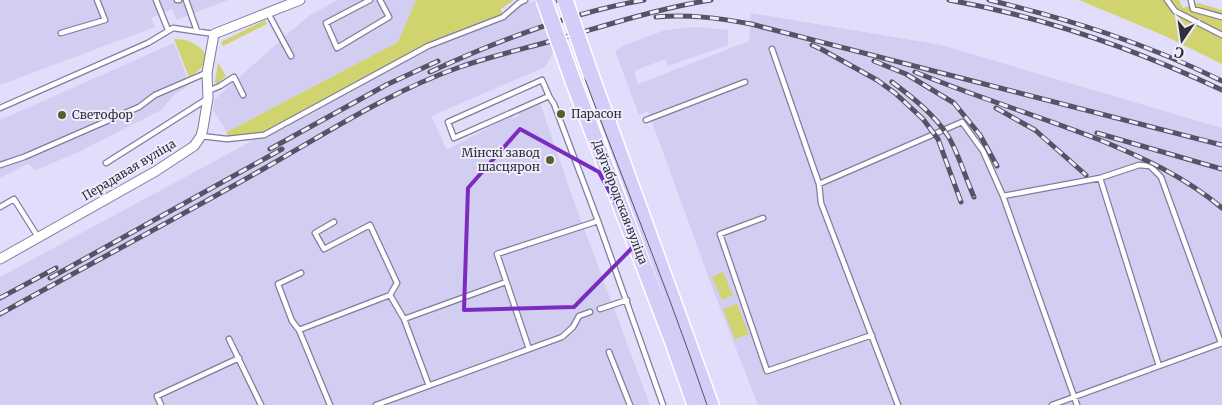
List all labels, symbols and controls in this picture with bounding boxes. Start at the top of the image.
north arrow [1157,15,1207,65]
text: С [1173,43,1186,62]
place label: Парасон [571,106,622,121]
place label: Светофор [72,107,133,122]
marker: Парасон [555,108,567,120]
marker: Светофор [56,109,68,121]
street label: Перадавая вуліца [79,135,179,203]
street label: Даўгабродская вуліца [590,137,651,267]
place label: Мінскі завод шасцярон [462,145,540,174]
marker: Мінскі завод шасцярон [544,154,556,166]

